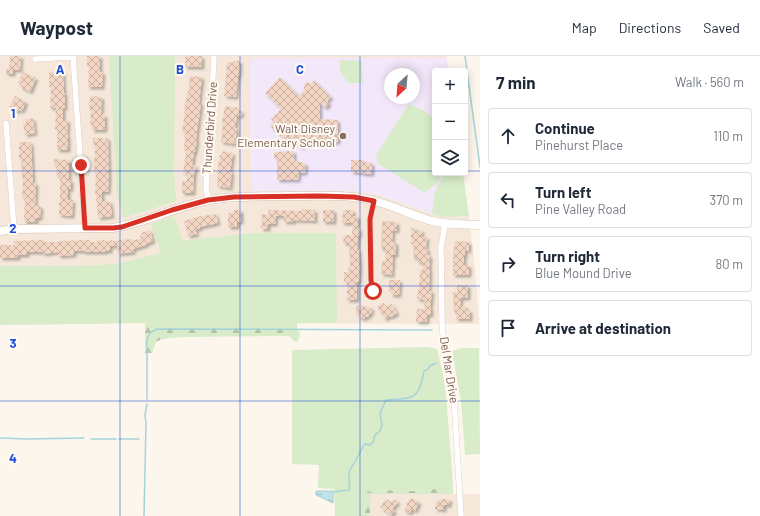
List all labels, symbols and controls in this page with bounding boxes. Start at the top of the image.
text: Waypost [20,16,93,39]
text: Map [572,19,597,36]
text: Directions [619,19,681,36]
text: Saved [703,19,740,36]
text: A [56,61,65,77]
text: B [176,61,184,77]
text: C [296,61,304,77]
north arrow [384,68,420,104]
map controls [432,68,468,176]
button: + [432,68,468,104]
text: 7 min [496,72,536,92]
text: Walk · 560 m [675,74,744,90]
street label: Thunderbird Drive [199,81,219,175]
button: − [432,104,468,140]
text: 1 [11,105,15,121]
text: Continue [535,119,595,137]
place label: Walt Disney Elementary School [237,121,335,149]
icon: ahead [497,125,519,147]
text: 110 m [713,128,743,144]
marker: Walt Disney Elementary School [338,131,348,141]
text: Pinehurst Place [535,137,623,153]
button: layers [432,140,468,176]
route end [72,156,90,174]
text: Turn left [535,183,591,201]
icon: left [497,189,519,211]
text: 370 m [709,192,743,208]
text: Pine Valley Road [535,201,626,217]
text: 2 [9,220,17,236]
text: Turn right [535,247,600,265]
icon: right [497,253,519,275]
text: 80 m [716,256,743,272]
text: Blue Mound Drive [535,265,632,281]
route start [364,282,382,300]
icon: arrive [497,317,519,339]
text: Arrive at destination [535,319,671,337]
text: 3 [9,335,17,351]
street label: Del Mar Drive [438,336,462,404]
text: 4 [9,450,17,466]

